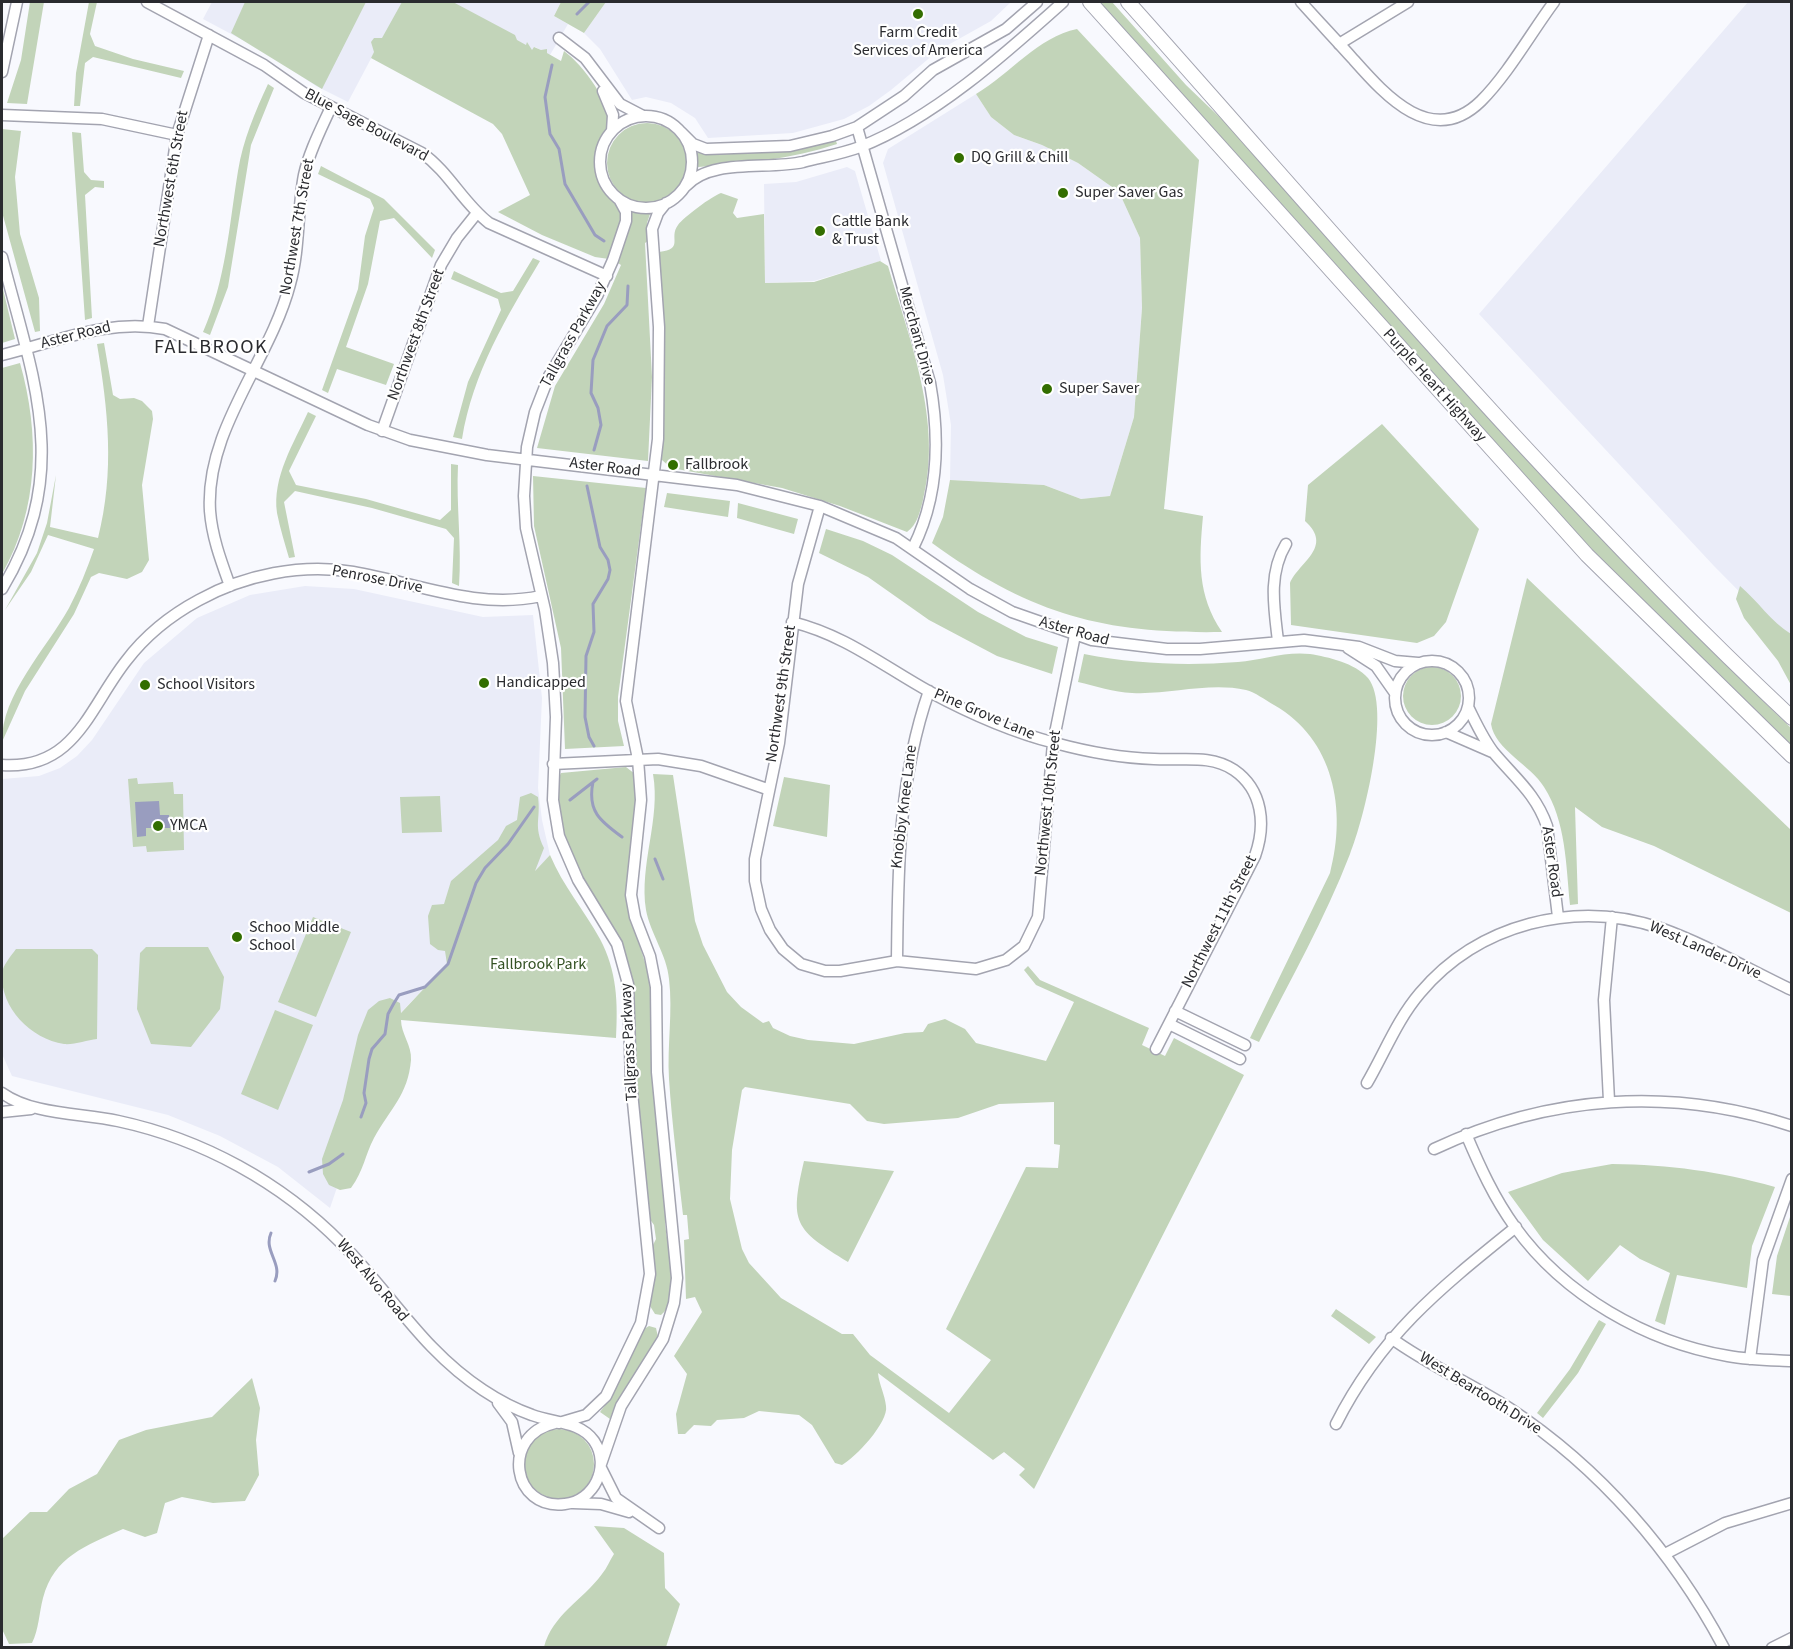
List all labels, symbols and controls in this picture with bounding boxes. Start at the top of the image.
marker: Farm Credit Services of America [911,7,925,21]
place label: Farm Credit Services of America [853,23,983,61]
street label: Blue Sage Boulevard [301,85,431,167]
street label: Northwest 6th Street [151,109,193,249]
place label: DQ Grill & Chill [971,148,1068,168]
marker: DQ Grill & Chill [952,151,966,165]
street label: Northwest 7th Street [277,157,319,297]
place label: Super Saver Gas [1075,183,1183,203]
marker: Super Saver Gas [1056,186,1070,200]
place label: Cattle Bank & Trust [832,212,909,250]
marker: Cattle Bank & Trust [813,224,827,238]
street label: Northwest 8th Street [384,267,450,403]
street label: Tallgrass Parkway [537,279,611,391]
street label: Merchant Drive [894,285,938,387]
street label: Aster Road [39,318,113,354]
street label: Purple Heart Highway [1378,325,1490,447]
district label: FALLBROOK [154,337,268,361]
place label: Super Saver [1059,379,1139,399]
marker: Super Saver [1040,382,1054,396]
street label: Aster Road [568,454,642,482]
place label: Fallbrook [685,455,748,475]
marker: Fallbrook [666,458,680,472]
street label: Penrose Drive [330,562,424,598]
street label: Aster Road [1037,613,1111,651]
street label: Northwest 9th Street [763,624,801,764]
place label: Handicapped [496,673,586,693]
place label: School Visitors [157,675,255,695]
marker: Handicapped [477,676,491,690]
marker: School Visitors [138,678,152,692]
street label: Pine Grove Lane [931,685,1037,745]
street label: Northwest 10th Street [1032,729,1066,877]
street label: Knobby Knee Lane [888,744,922,870]
place label: YMCA [170,816,207,836]
marker: YMCA [151,819,165,833]
street label: Aster Road [1537,825,1565,899]
street label: Northwest 11th Street [1178,852,1262,992]
place label: Schoo Middle School [249,918,339,956]
street label: West Lander Drive [1646,918,1764,984]
marker: Schoo Middle School [230,930,244,944]
park label: Fallbrook Park [490,955,586,975]
street label: Tallgrass Parkway [617,982,643,1102]
street label: West Alvo Road [332,1236,412,1326]
street label: West Beartooth Drive [1415,1349,1545,1439]

